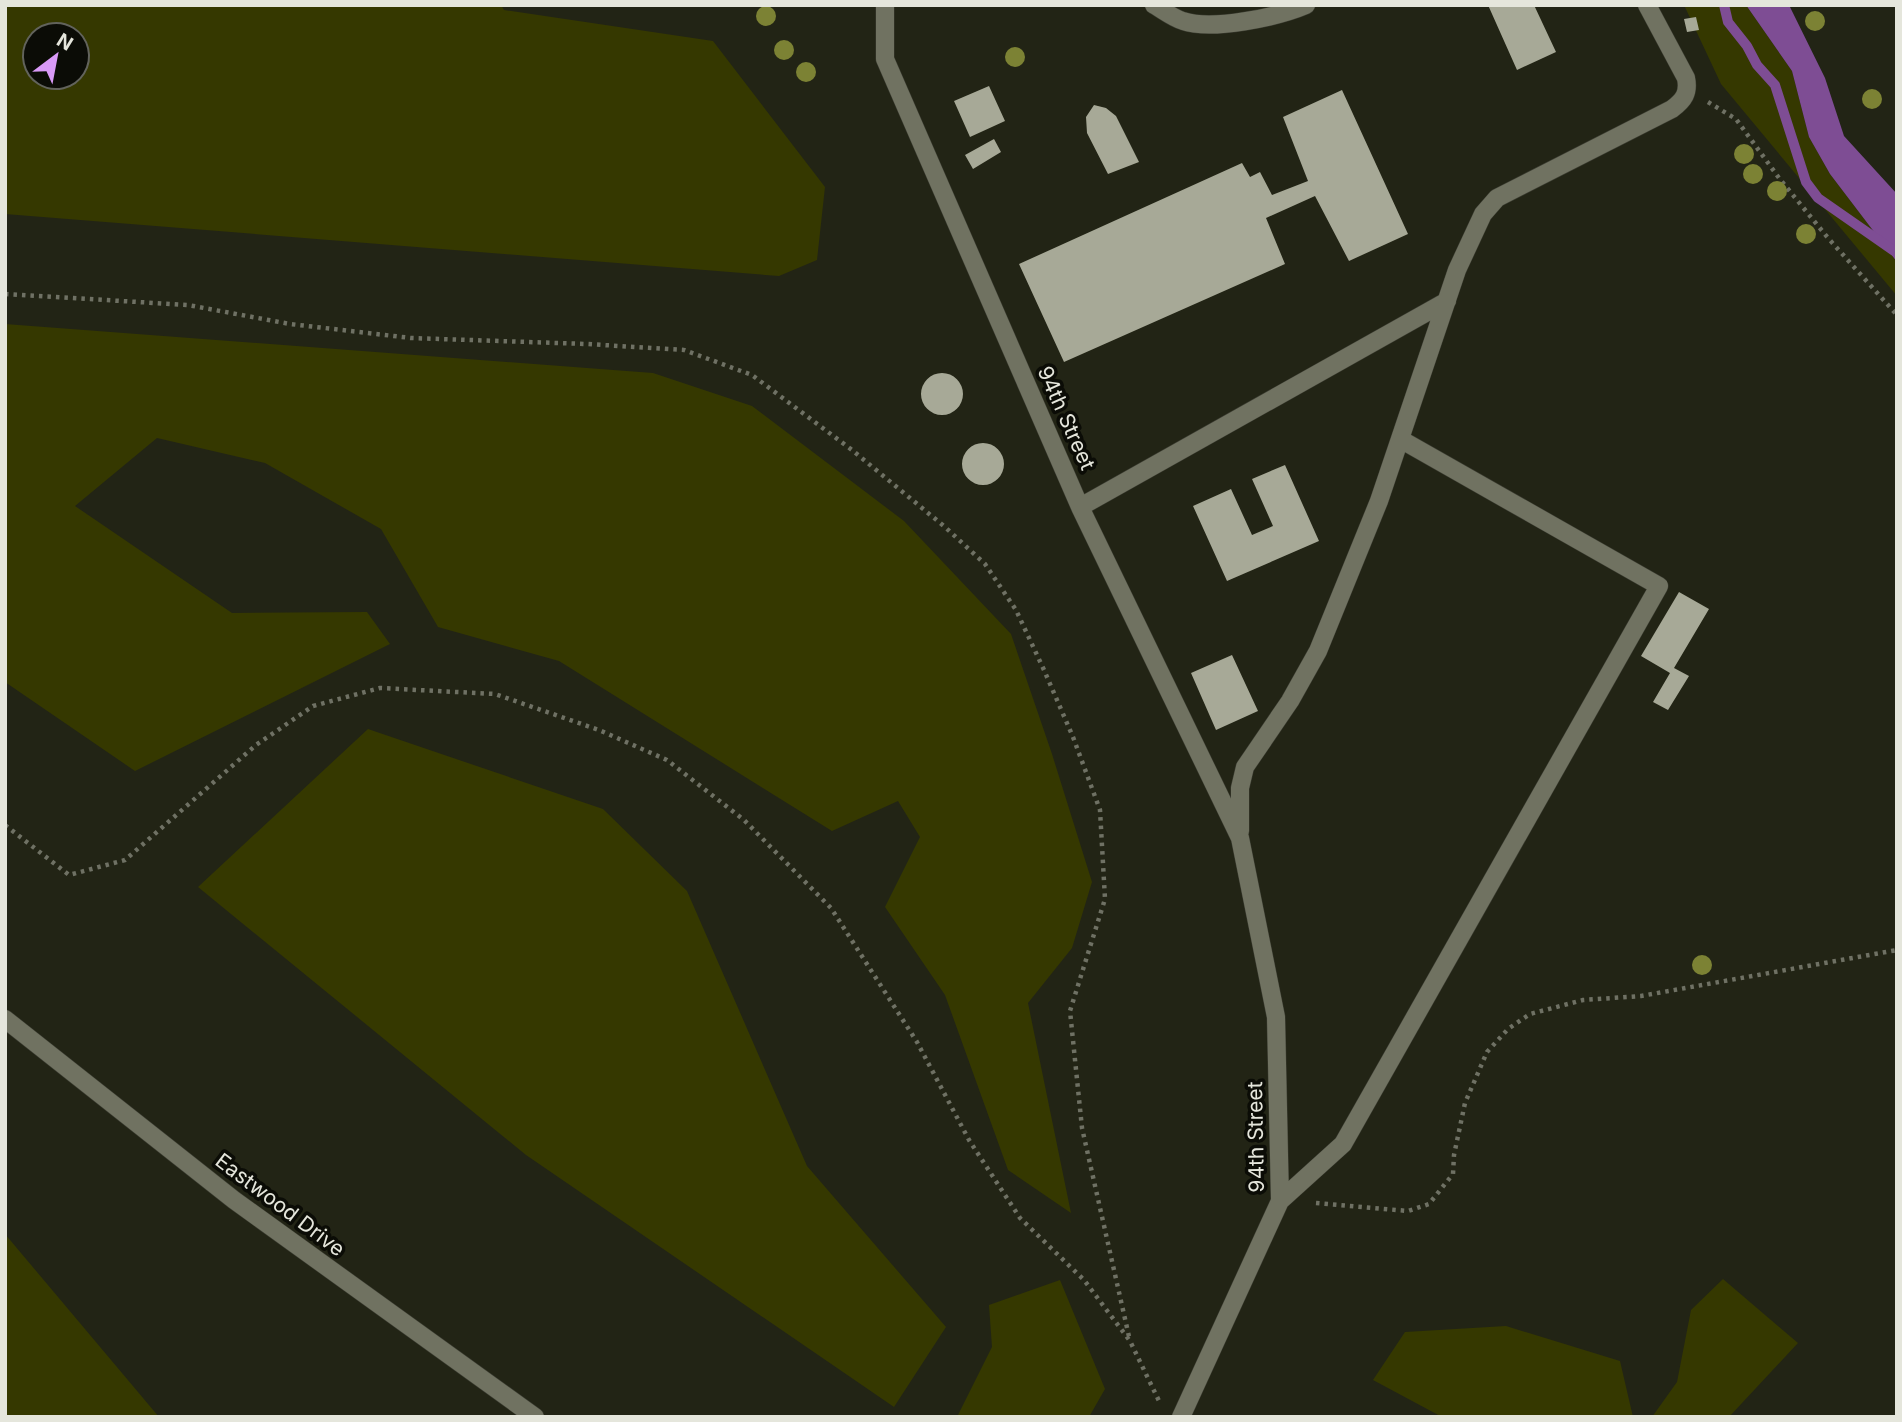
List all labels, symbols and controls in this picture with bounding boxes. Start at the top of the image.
north arrow [21,21,91,91]
text: N [53,28,77,56]
street label: 94th Street [1032,362,1101,474]
street label: 94th Street [1242,1081,1269,1193]
street label: Eastwood Drive [211,1148,350,1261]

